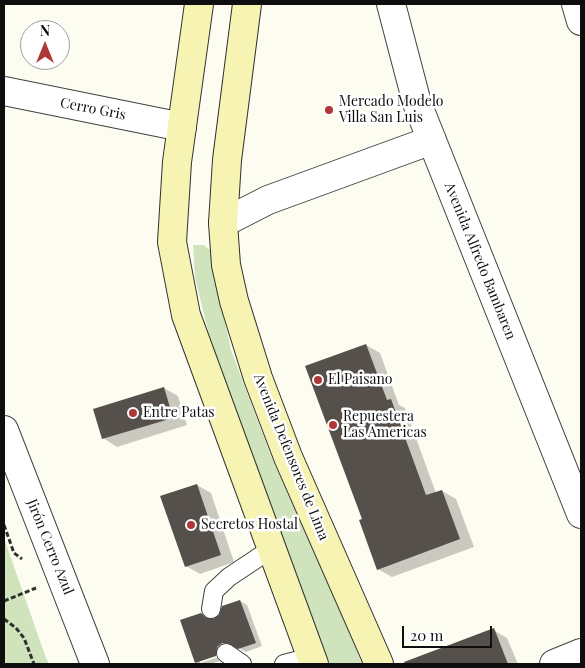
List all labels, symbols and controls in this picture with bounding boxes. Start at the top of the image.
north arrow [20,20,70,70]
text: N [40,21,50,40]
street label: Cerro Gris [59,94,127,124]
place label: Mercado Modelo Villa San Luis [339,94,443,126]
marker: Mercado Modelo Villa San Luis [323,104,335,116]
street label: Avenida Alfredo Bambaren [441,180,519,342]
street label: Avenida Defensores de Lima [250,371,332,543]
place label: El Paisano [328,372,392,388]
marker: El Paisano [312,374,324,386]
place label: Entre Patas [143,405,215,421]
marker: Entre Patas [127,407,139,419]
place label: Repuestera Las Americas [343,409,427,442]
marker: Repuestera Las Americas [327,419,339,431]
street label: Jirón Cerro Azul [23,497,77,597]
place label: Secretos Hostal [201,517,298,533]
marker: Secretos Hostal [185,519,197,531]
scale bar [405,616,495,648]
text: 20 m [410,625,443,645]

